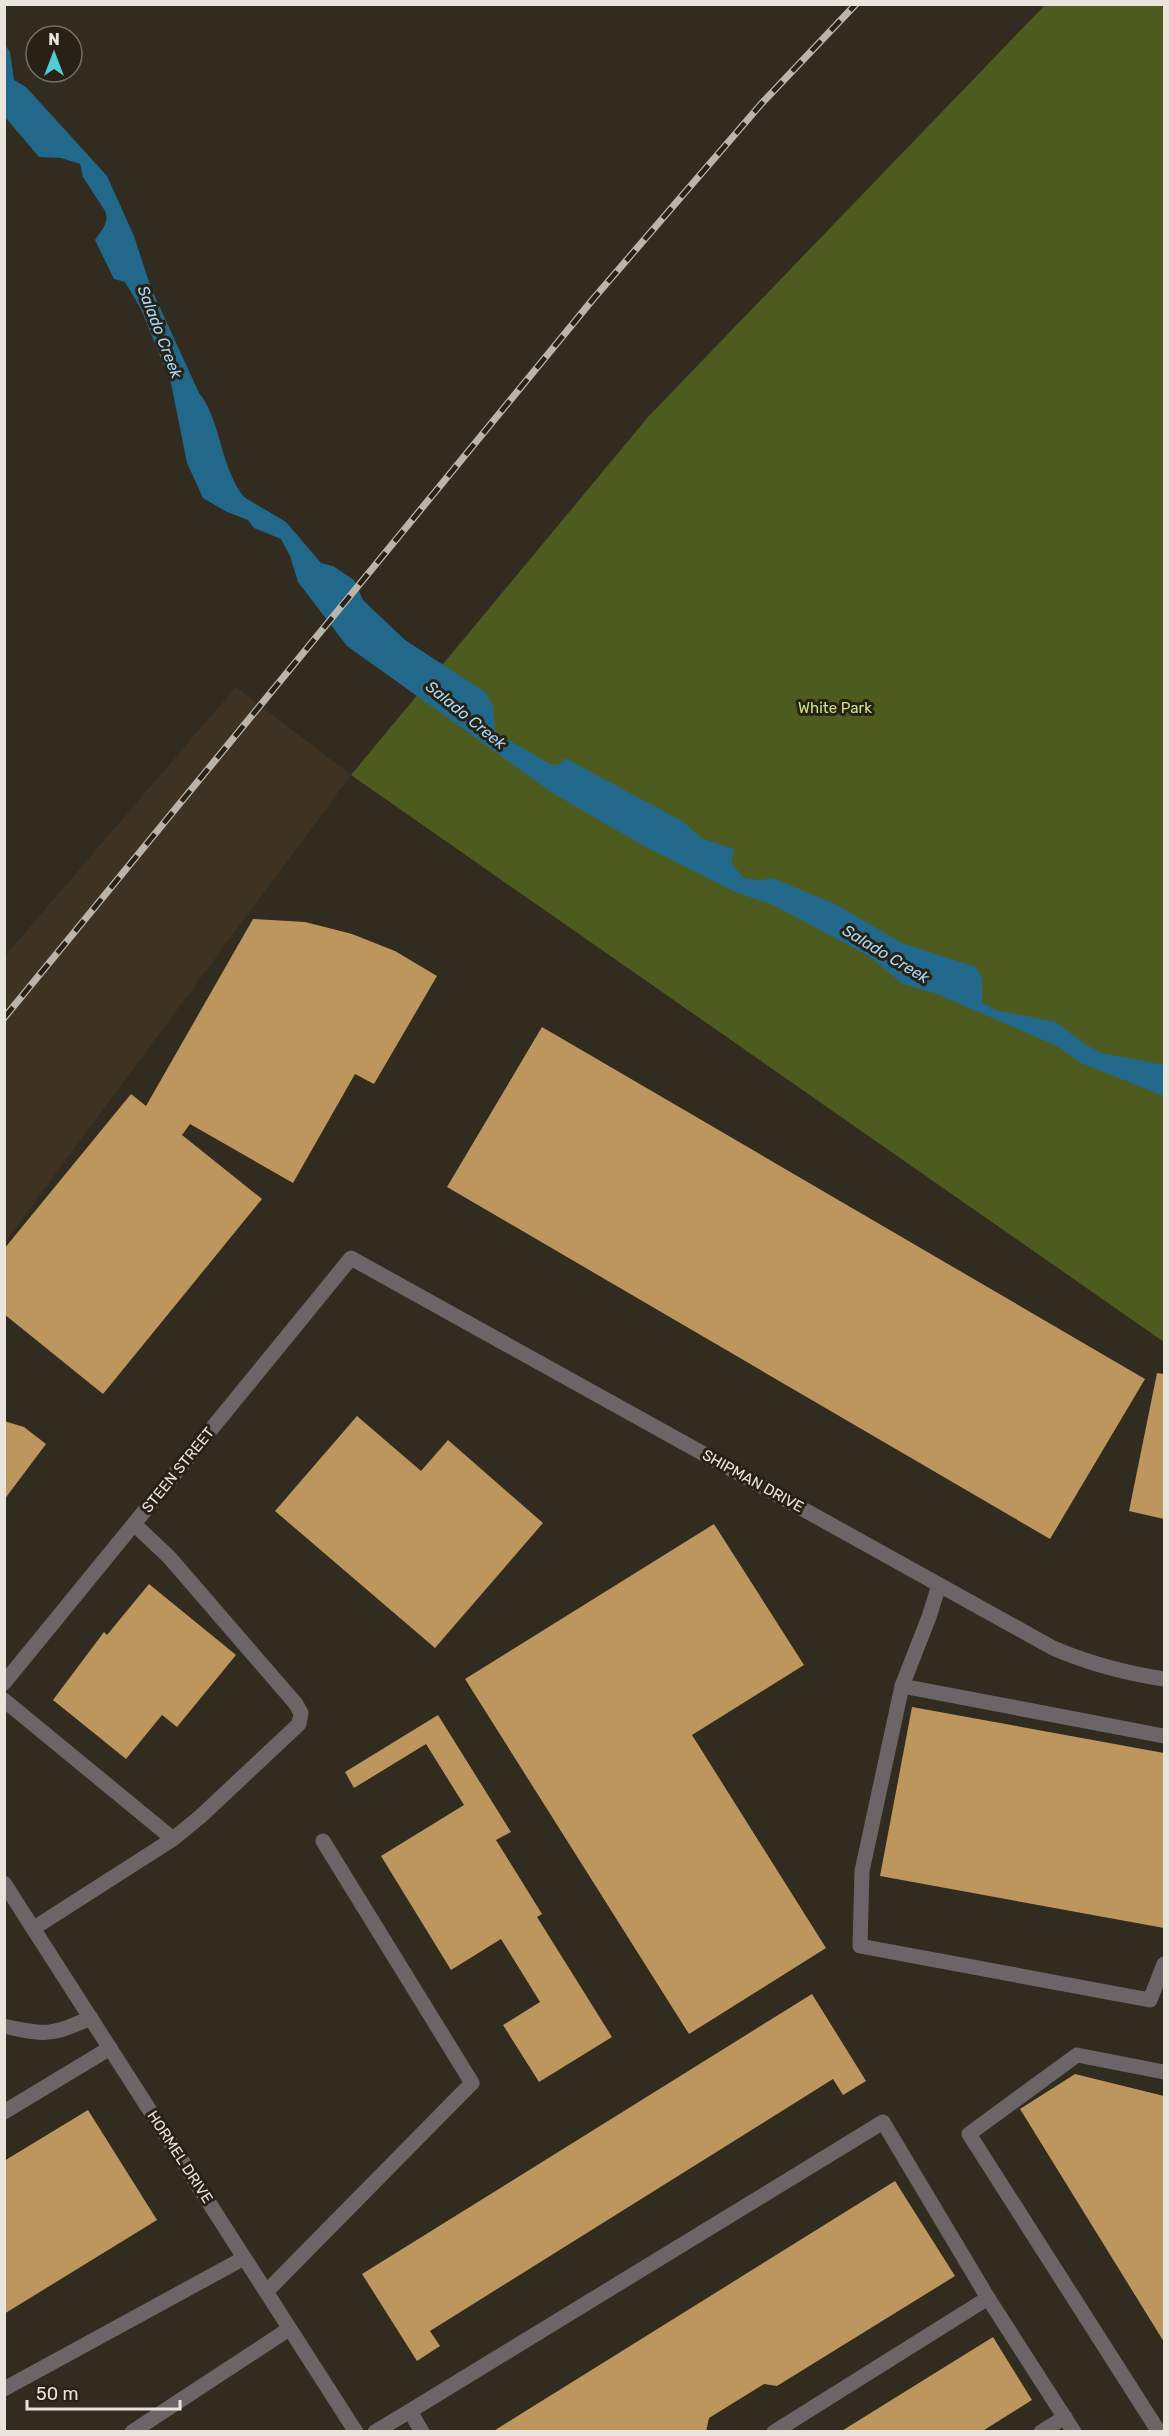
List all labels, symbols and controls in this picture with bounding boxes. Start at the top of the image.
north arrow [24,24,84,84]
text: N [48,30,60,49]
water label: Salado Creek [134,283,187,382]
water label: Salado Creek [422,677,511,754]
park label: White Park [798,699,872,717]
water label: Salado Creek [839,921,934,988]
street label: STEEN STREET [138,1423,218,1516]
street label: SHIPMAN DRIVE [699,1446,807,1516]
street label: HORMEL DRIVE [143,2107,217,2207]
scale bar [27,2373,180,2411]
text: 50 m [36,2383,79,2405]

